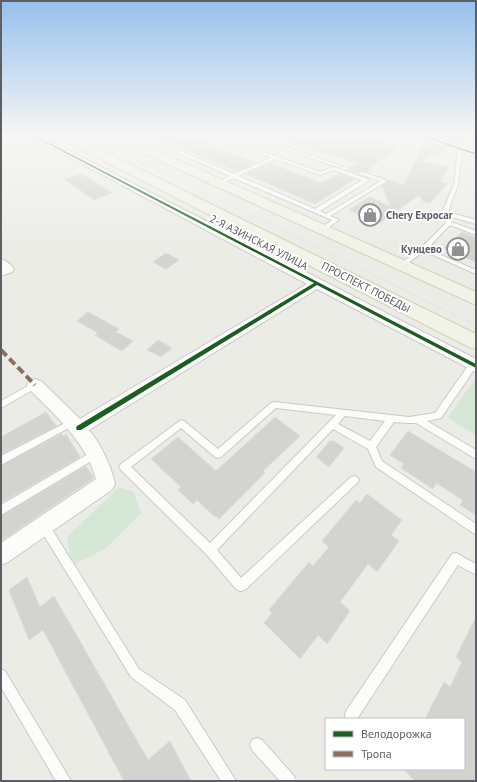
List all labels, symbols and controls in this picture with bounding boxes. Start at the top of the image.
shop icon: Chery Expocar [357,202,383,228]
place label: Chery Expocar [386,208,453,222]
street label: 2-Я АЗИНСКАЯ УЛИЦА [207,211,311,273]
shop icon: Кунцево [445,236,471,262]
place label: Кунцево [401,242,442,256]
street label: ПРОСПЕКТ ПОБЕДЫ [319,259,413,315]
legend [325,718,465,770]
text: Велодорожка [361,726,432,741]
text: Тропа [361,746,392,761]

